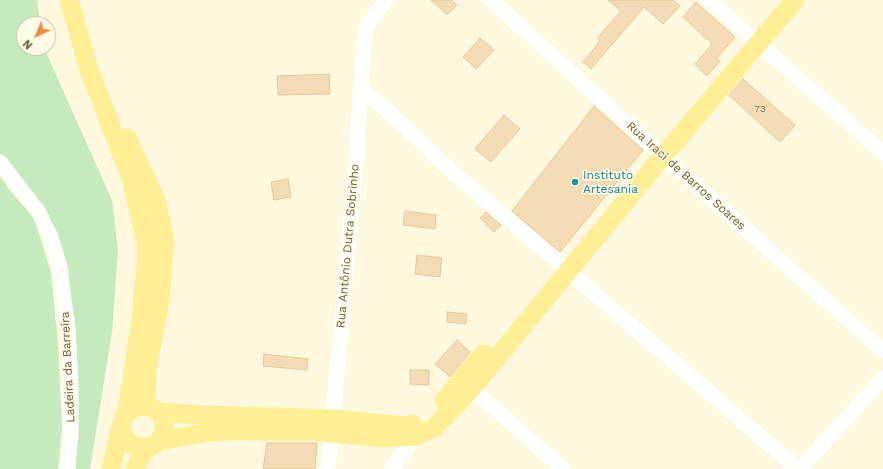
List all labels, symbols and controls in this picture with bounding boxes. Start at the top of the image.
north arrow [16,16,56,56]
text: N [21,37,35,52]
house number: 73 [754,103,766,115]
street label: Rua Iraci de Barros Soares [624,119,748,233]
street label: Rua Antônio Dutra Sobrinho [334,163,362,329]
place label: Instituto Artesania [583,168,638,196]
marker: Instituto Artesania [570,177,580,187]
street label: Ladeira da Barreira [58,311,78,423]

